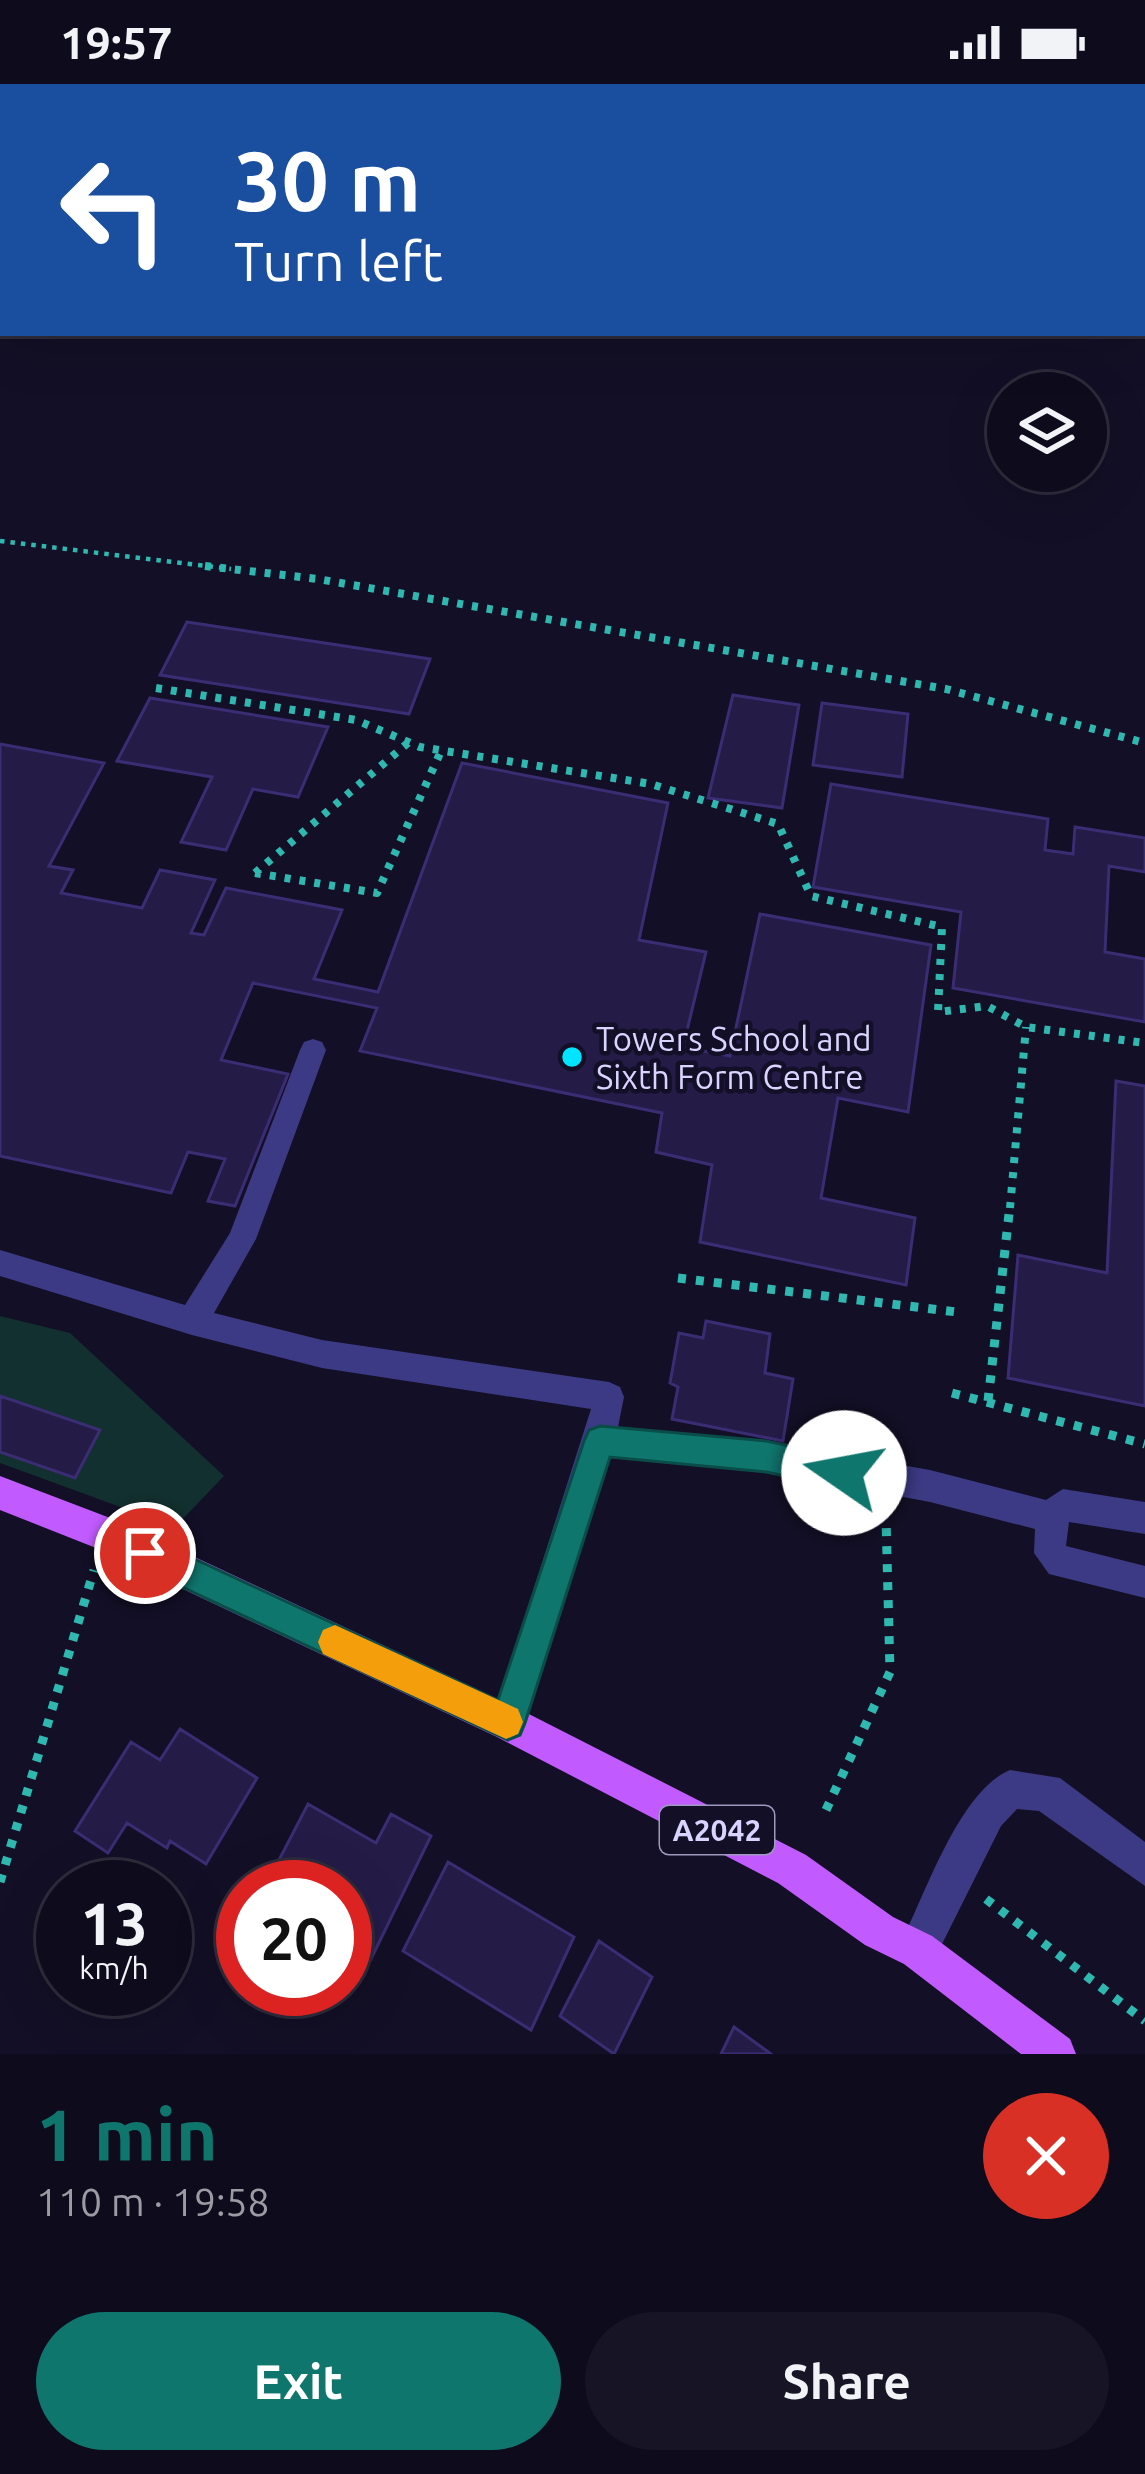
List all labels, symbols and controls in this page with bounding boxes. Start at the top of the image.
text: 19:57 [60,17,173,68]
icon: left [36,132,192,288]
text: 30 m [234,133,421,227]
text: Turn left [234,231,443,291]
map controls [987,372,1107,492]
button: layers [987,372,1107,492]
place label: Towers School and Sixth Form Centre [596,1020,872,1095]
marker: Towers School and Sixth Form Centre [559,1044,585,1070]
position arrow [781,1410,907,1536]
pin [94,1502,196,1604]
icon: arrive [112,1520,178,1586]
road number: A2042 [660,1806,774,1854]
speed limit sign: 20 [216,1860,372,2016]
text: 13 [80,1889,148,1956]
text: km/h [79,1951,149,1985]
button: close [983,2093,1109,2219]
text: 1 min [36,2094,218,2175]
text: 110 m · 19:58 [36,2180,270,2223]
button: Exit [36,2312,561,2450]
button: Share [585,2312,1109,2450]

